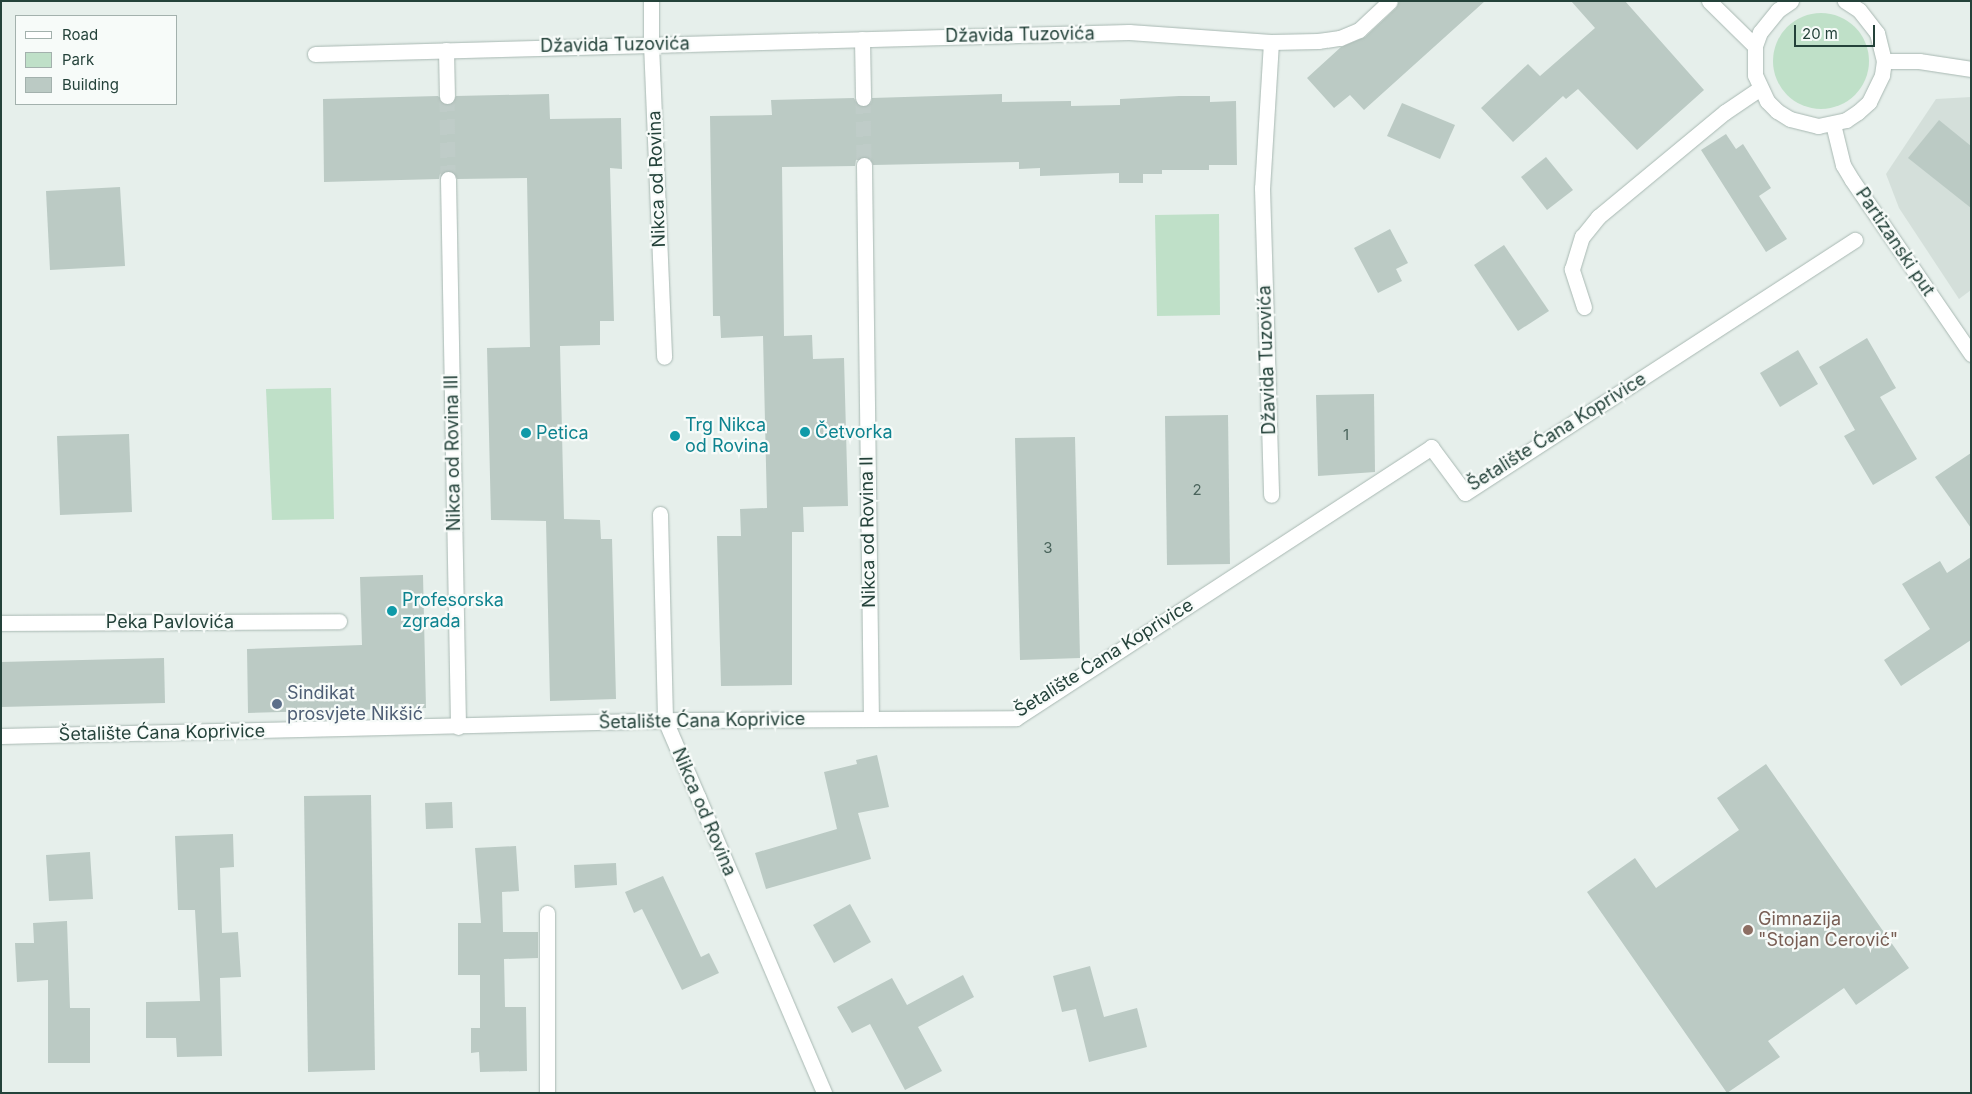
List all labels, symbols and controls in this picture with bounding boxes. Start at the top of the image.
legend [15,15,178,105]
scale bar [1797,15,1878,47]
street label: Džavida Tuzovića [945,23,1095,47]
text: 20 m [1802,24,1838,43]
text: Road [62,25,98,44]
street label: Džavida Tuzovića [540,33,690,57]
text: Park [62,50,94,69]
text: Building [62,75,119,94]
street label: Nikca od Rovina [644,110,670,248]
street label: Partizanski put [1851,184,1939,300]
street label: Džavida Tuzovića [1254,285,1280,435]
street label: Šetalište Ćana Koprivice [1464,368,1650,496]
street label: Nikca od Rovina III [441,375,465,531]
place label: Trg Nikca od Rovina [685,415,769,458]
place label: Četvorka [815,421,892,443]
place label: Petica [536,422,589,444]
marker: Četvorka [799,426,811,438]
house number: 1 [1343,426,1349,444]
marker: Petica [520,427,532,439]
marker: Trg Nikca od Rovina [669,430,681,442]
street label: Nikca od Rovina II [856,456,880,608]
house number: 2 [1192,481,1202,499]
house number: 3 [1043,539,1053,557]
place label: Profesorska zgrada [402,590,504,632]
street label: Šetalište Ćana Koprivice [1011,594,1197,722]
marker: Profesorska zgrada [386,605,398,617]
street label: Peka Pavlovića [106,611,234,633]
place label: Sindikat prosvjete Nikšić [287,683,423,726]
marker: Sindikat prosvjete Nikšić [271,698,283,710]
street label: Šetalište Ćana Koprivice [599,708,805,734]
street label: Šetalište Ćana Koprivice [59,720,265,746]
street label: Nikca od Rovina [667,745,741,879]
place label: Gimnazija "Stojan Cerović" [1758,909,1898,952]
marker: Gimnazija "Stojan Cerović" [1742,924,1754,936]

